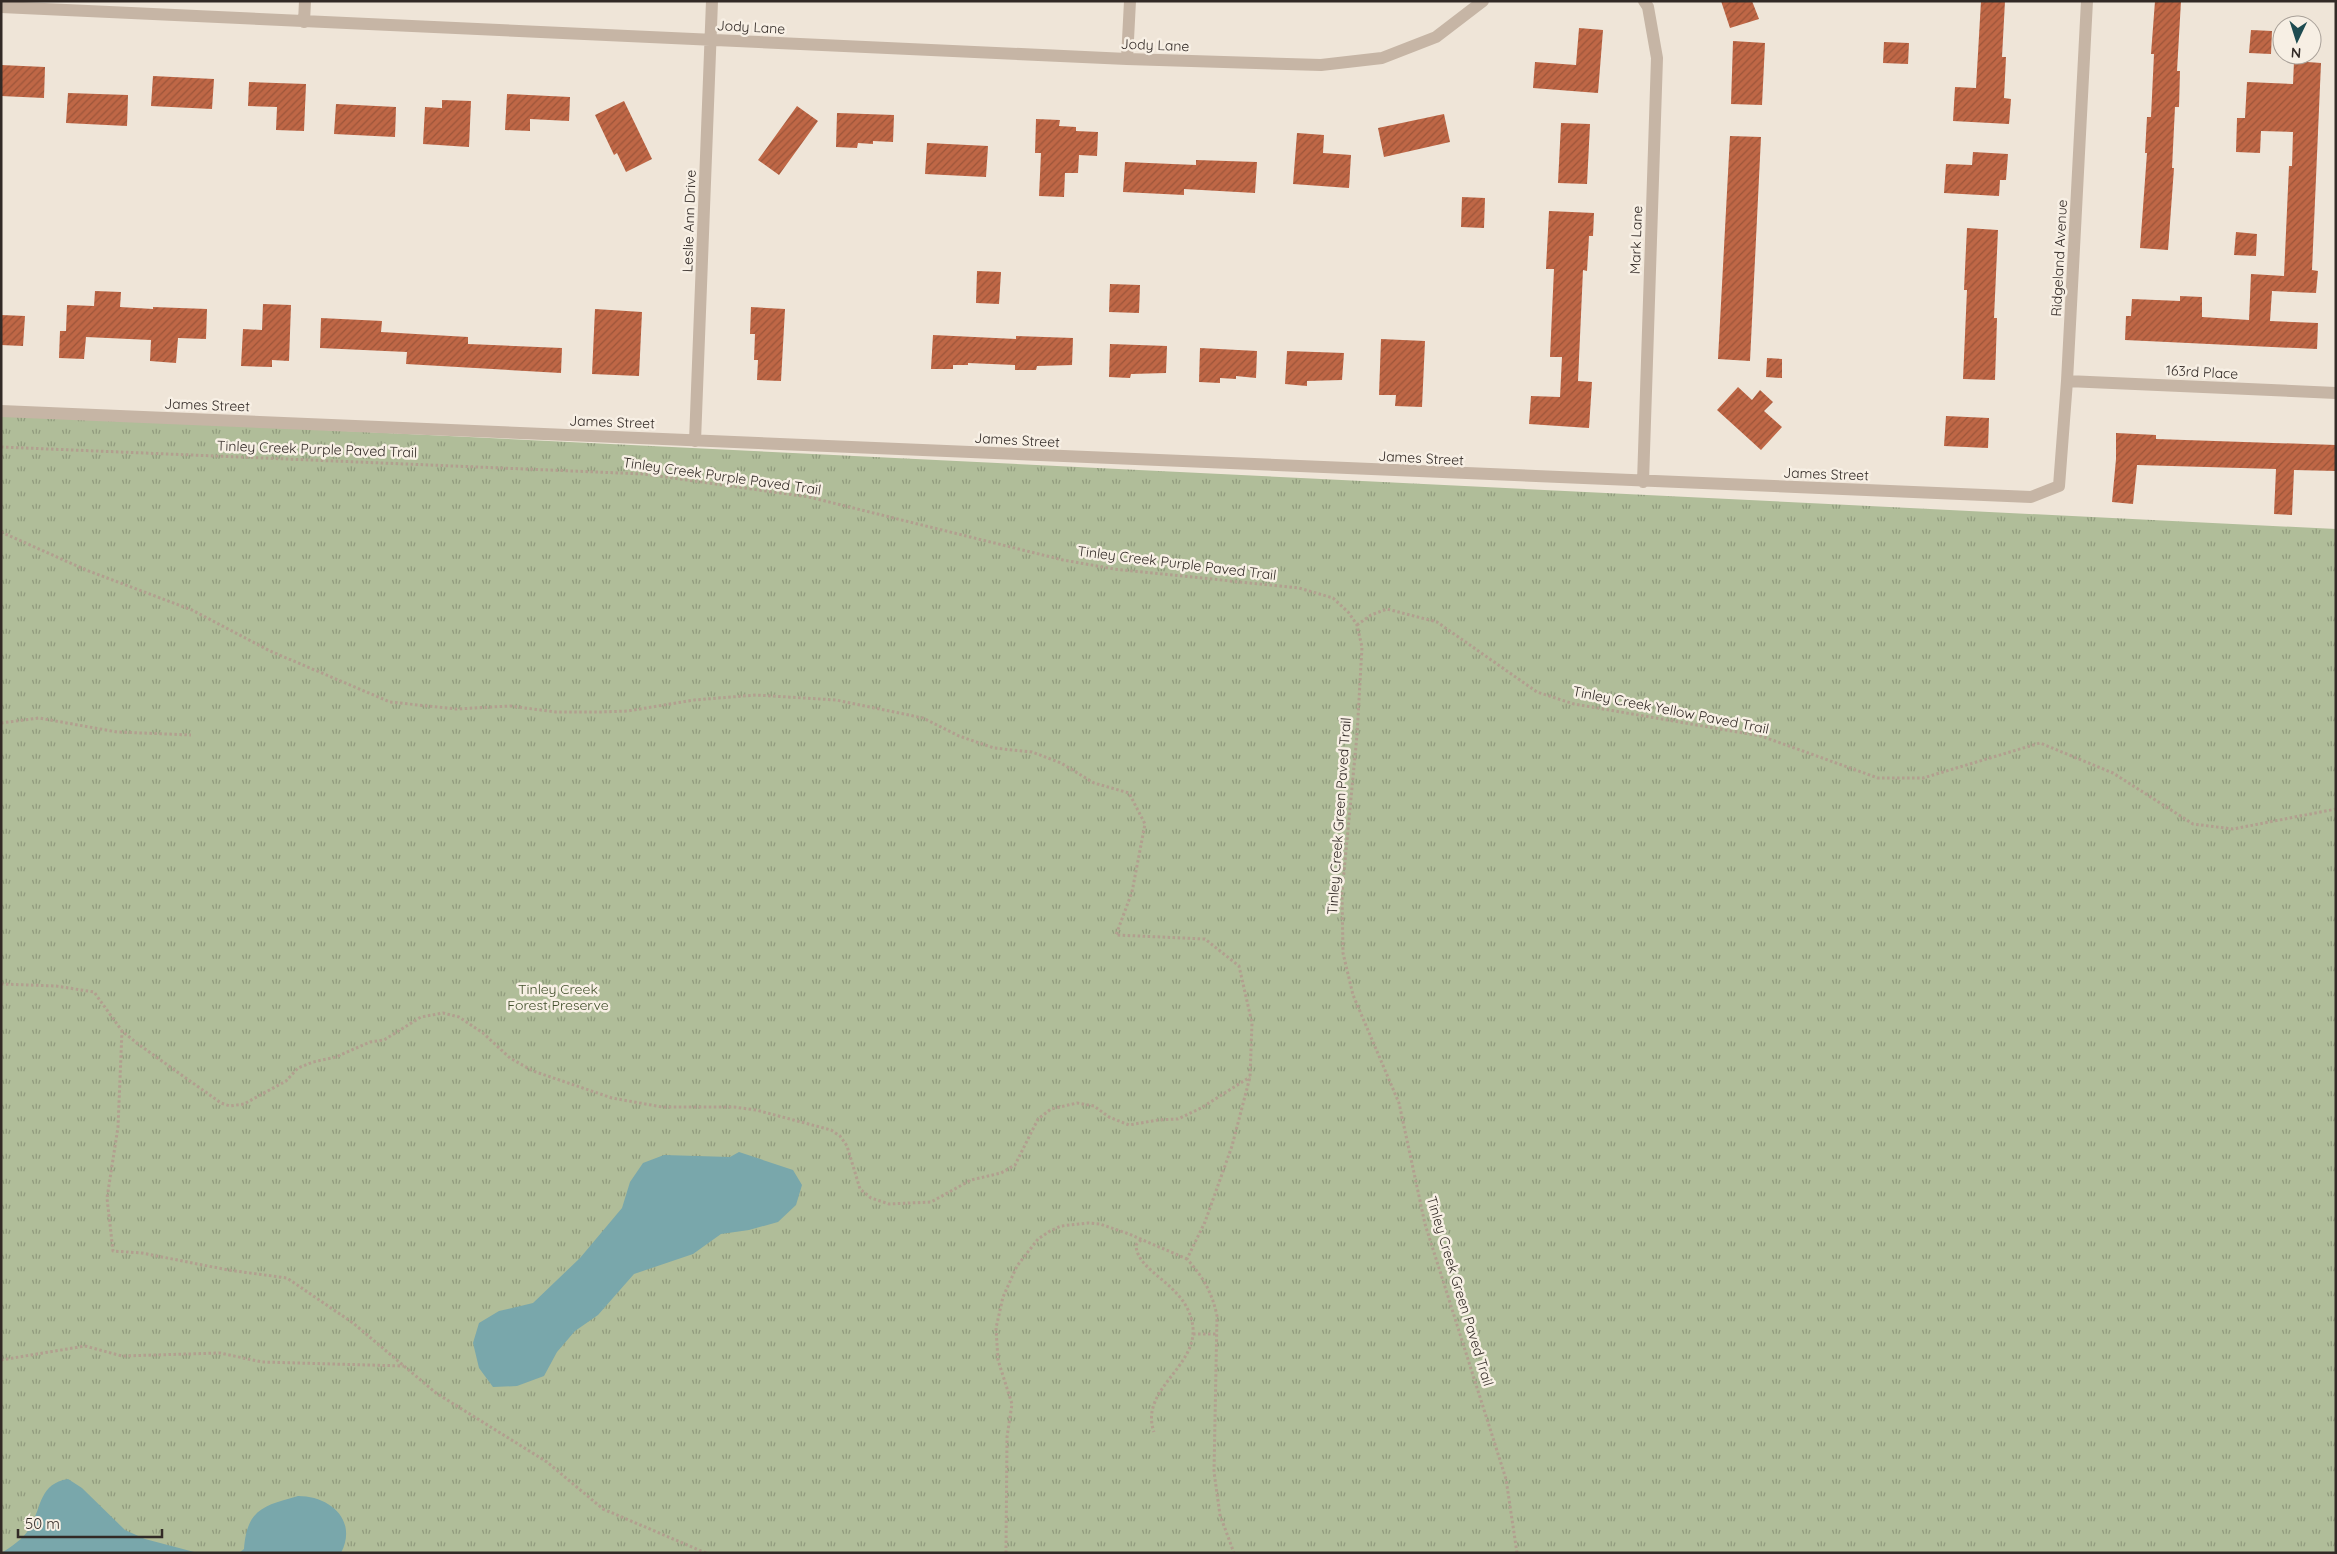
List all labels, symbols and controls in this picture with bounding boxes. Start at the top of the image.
north arrow [2272,15,2322,65]
street label: Jody Lane [716,16,786,38]
street label: Jody Lane [1120,35,1190,55]
text: N [2290,44,2302,62]
street label: Leslie Ann Drive [678,169,700,273]
street label: Ridgeland Avenue [2047,199,2071,317]
street label: Mark Lane [1626,205,1646,275]
street label: 163rd Place [2165,361,2239,383]
street label: James Street [164,395,250,416]
street label: James Street [569,412,655,433]
street label: James Street [974,429,1061,451]
street label: Tinley Creek Purple Paved Trail [217,437,417,461]
street label: James Street [1378,447,1465,469]
street label: Tinley Creek Purple Paved Trail [622,453,822,499]
street label: James Street [1783,464,1869,485]
street label: Tinley Creek Purple Paved Trail [1077,542,1277,584]
street label: Tinley Creek Yellow Paved Trail [1571,682,1771,738]
street label: Tinley Creek Green Paved Trail [1323,717,1355,915]
park label: Tinley Creek Forest Preserve [507,980,609,1014]
street label: Tinley Creek Green Paved Trail [1422,1194,1498,1388]
scale bar [18,1506,161,1538]
text: 50 m [25,1514,60,1533]

